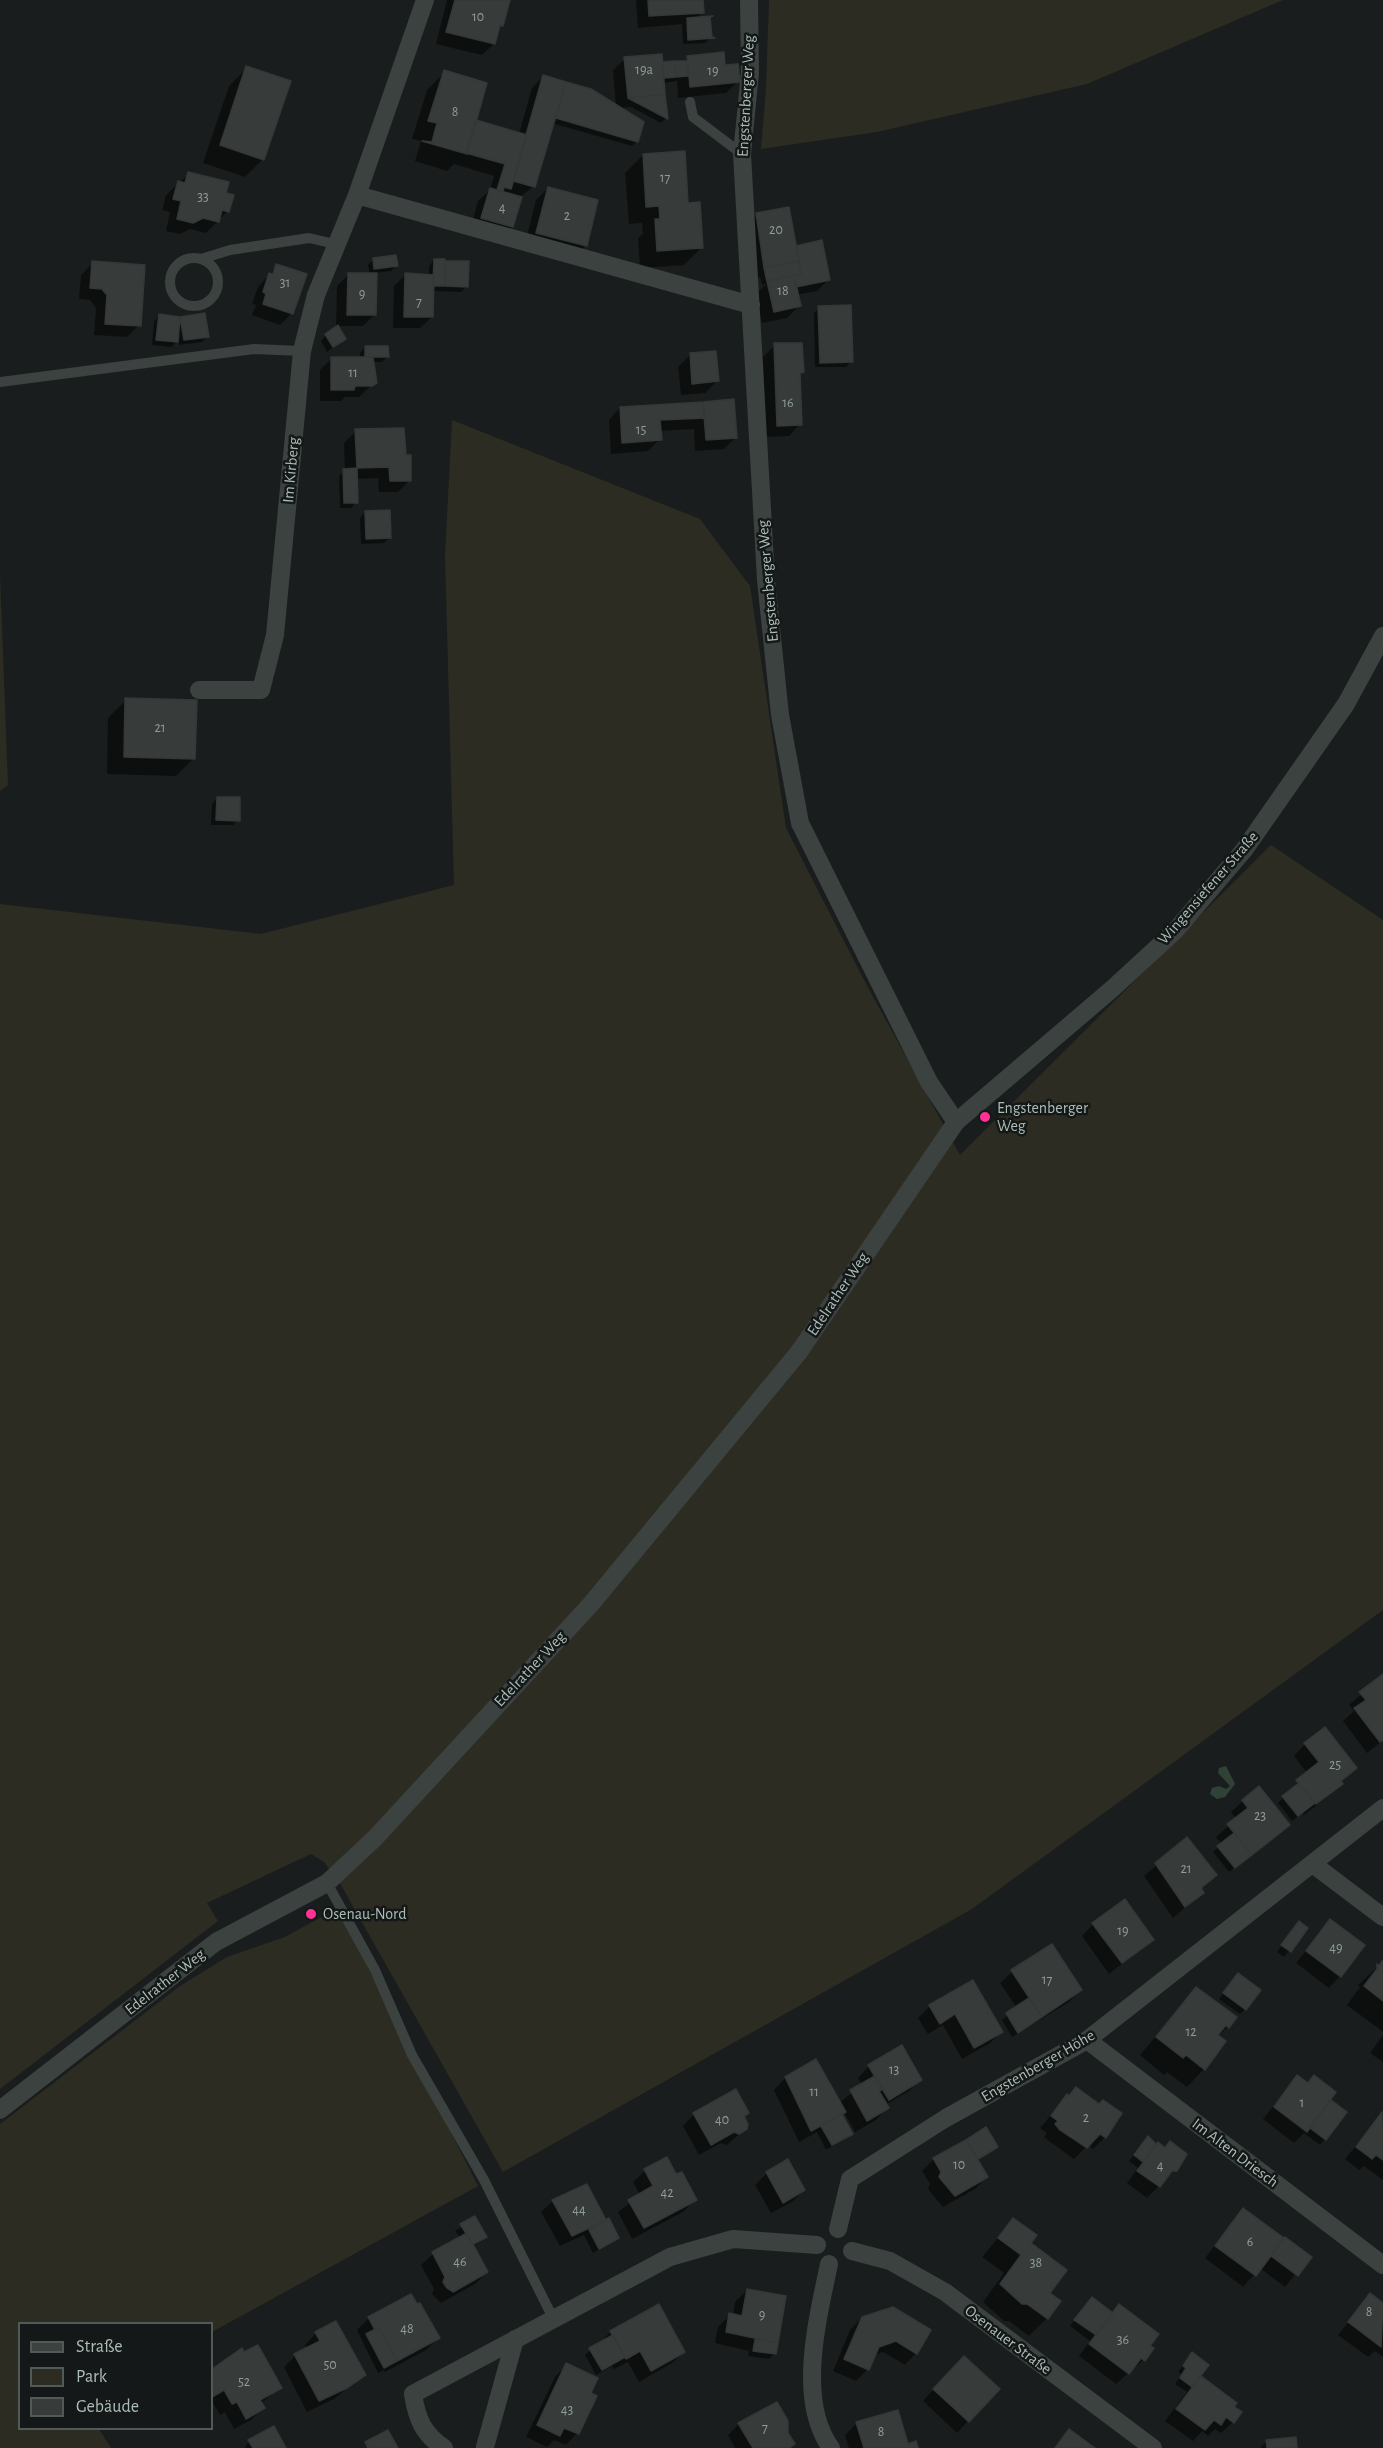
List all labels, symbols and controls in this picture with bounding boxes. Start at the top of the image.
house number: 10 [472,9,484,25]
street label: Engstenberger Weg [733,34,759,158]
house number: 19a [635,62,653,78]
house number: 19 [707,63,719,79]
house number: 8 [452,104,458,120]
house number: 17 [660,170,670,186]
house number: 33 [197,189,209,205]
house number: 4 [499,200,505,216]
house number: 2 [564,208,570,224]
house number: 20 [769,222,783,238]
house number: 31 [280,275,290,291]
house number: 18 [777,283,789,299]
house number: 9 [359,286,365,302]
house number: 7 [416,294,422,310]
house number: 11 [348,365,358,381]
house number: 16 [782,395,794,411]
house number: 15 [636,422,646,438]
street label: Im Kirberg [279,436,303,504]
street label: Engstenberger Weg [753,519,783,643]
house number: 21 [154,720,166,736]
street label: Wingensiefener Straße [1154,827,1262,949]
place label: Engstenberger Weg [997,1098,1088,1136]
marker: Engstenberger Weg [978,1110,992,1124]
street label: Edelrather Weg [803,1249,873,1339]
street label: Edelrather Weg [490,1627,570,1711]
house number: 25 [1329,1757,1341,1773]
house number: 23 [1254,1808,1266,1824]
house number: 21 [1180,1861,1192,1877]
place label: Osenau-Nord [323,1904,406,1924]
marker: Osenau-Nord [304,1907,318,1921]
house number: 19 [1117,1923,1129,1939]
house number: 49 [1329,1940,1343,1956]
street label: Edelrather Weg [121,1945,209,2019]
house number: 17 [1042,1972,1052,1988]
house number: 12 [1185,2024,1197,2040]
street label: Engstenberger Höhe [978,2026,1098,2106]
house number: 13 [889,2062,899,2078]
house number: 11 [809,2084,819,2100]
house number: 1 [1300,2095,1304,2111]
house number: 2 [1083,2110,1089,2126]
house number: 40 [715,2112,729,2128]
street label: Im Alten Driesch [1188,2114,1282,2192]
house number: 10 [953,2157,965,2173]
house number: 4 [1157,2158,1163,2174]
house number: 42 [660,2185,674,2201]
house number: 44 [572,2202,586,2218]
house number: 6 [1247,2234,1253,2250]
house number: 46 [453,2254,467,2270]
house number: 38 [1030,2255,1042,2271]
street label: Osenauer Straße [961,2301,1055,2379]
house number: 8 [1366,2304,1372,2320]
house number: 9 [759,2307,765,2323]
house number: 48 [400,2321,414,2337]
legend [18,2322,213,2430]
house number: 36 [1117,2332,1129,2348]
text: Straße [76,2338,122,2356]
house number: 50 [323,2357,337,2373]
text: Park [76,2368,107,2386]
house number: 52 [238,2374,250,2390]
text: Gebäude [76,2398,139,2416]
house number: 43 [561,2402,573,2418]
house number: 7 [762,2420,768,2436]
house number: 8 [878,2424,884,2440]

